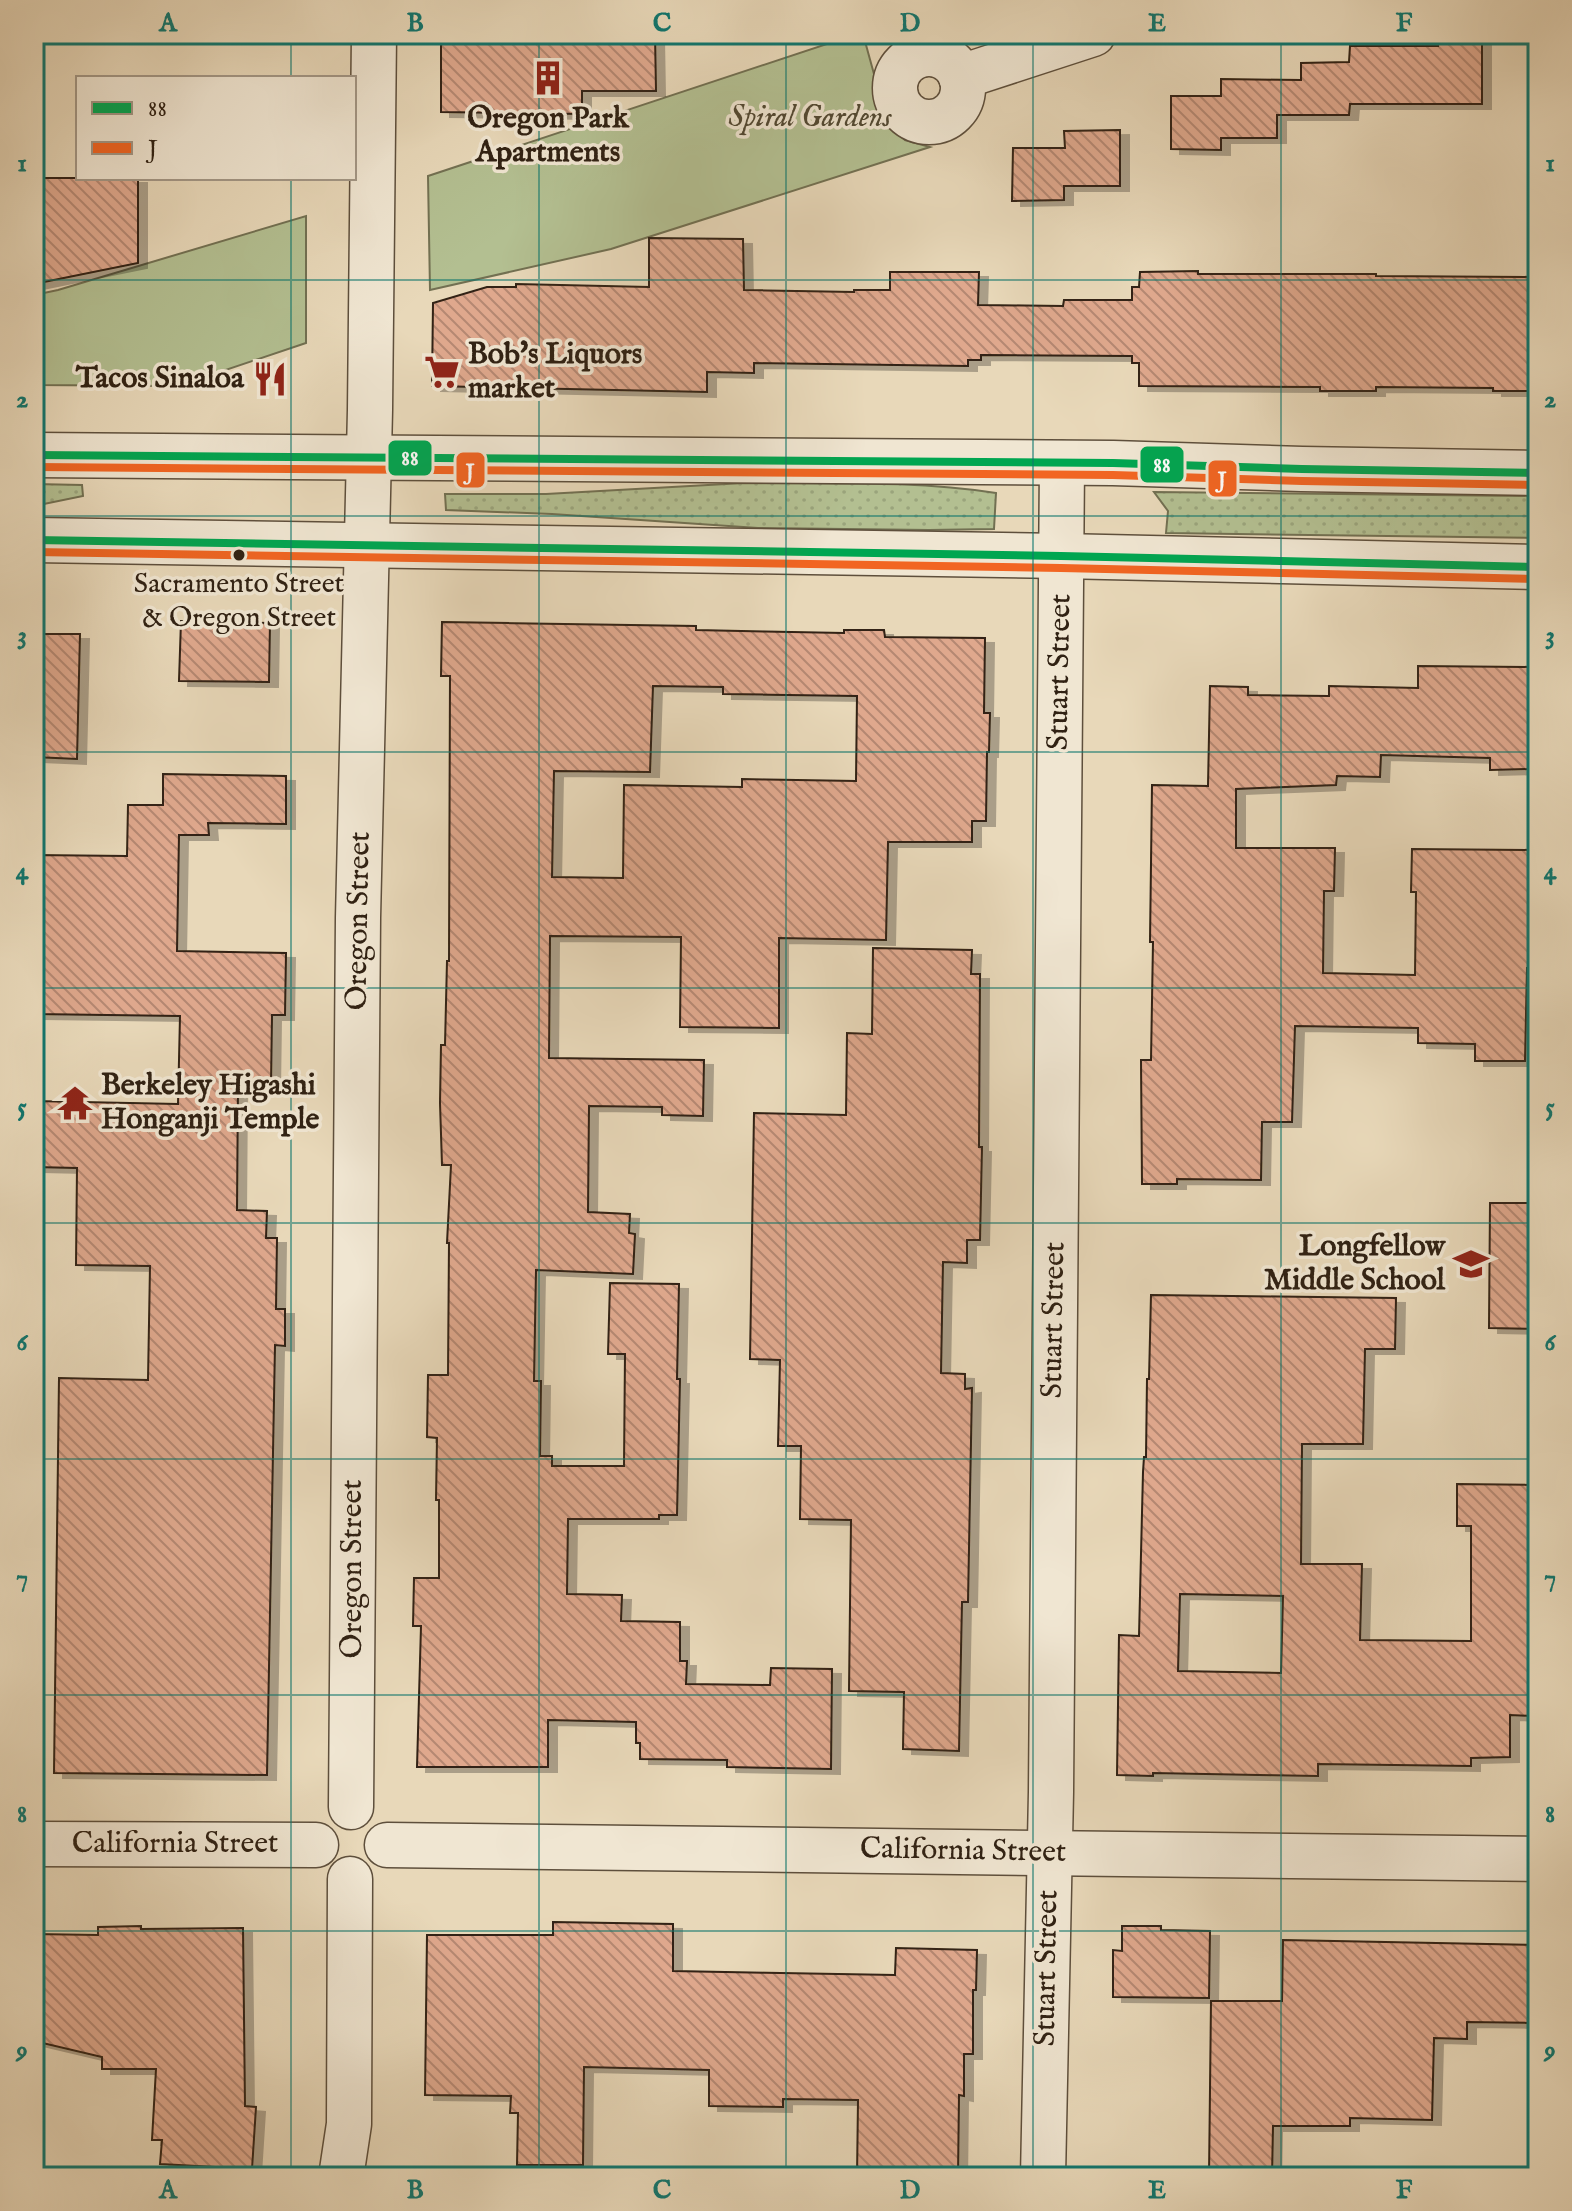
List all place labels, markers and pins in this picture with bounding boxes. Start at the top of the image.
building icon: Oregon Park Apartments [529,59,567,97]
place label: Oregon Park Apartments [467,100,630,172]
place label: Bob's Liquors market [468,336,642,408]
supermarket icon: Bob's Liquors market [423,353,461,391]
place label: Tacos Sinaloa [75,360,245,398]
restaurant icon: Tacos Sinaloa [251,360,289,398]
marker: Sacramento Street & Oregon Street [231,547,247,563]
place label: Sacramento Street & Oregon Street [134,567,345,636]
place label: Berkeley Higashi Honganji Temple [101,1067,320,1139]
temple icon: Berkeley Higashi Honganji Temple [56,1084,94,1122]
place label: Longfellow Middle School [1264,1228,1446,1300]
school or university icon: Longfellow Middle School [1452,1245,1490,1283]

